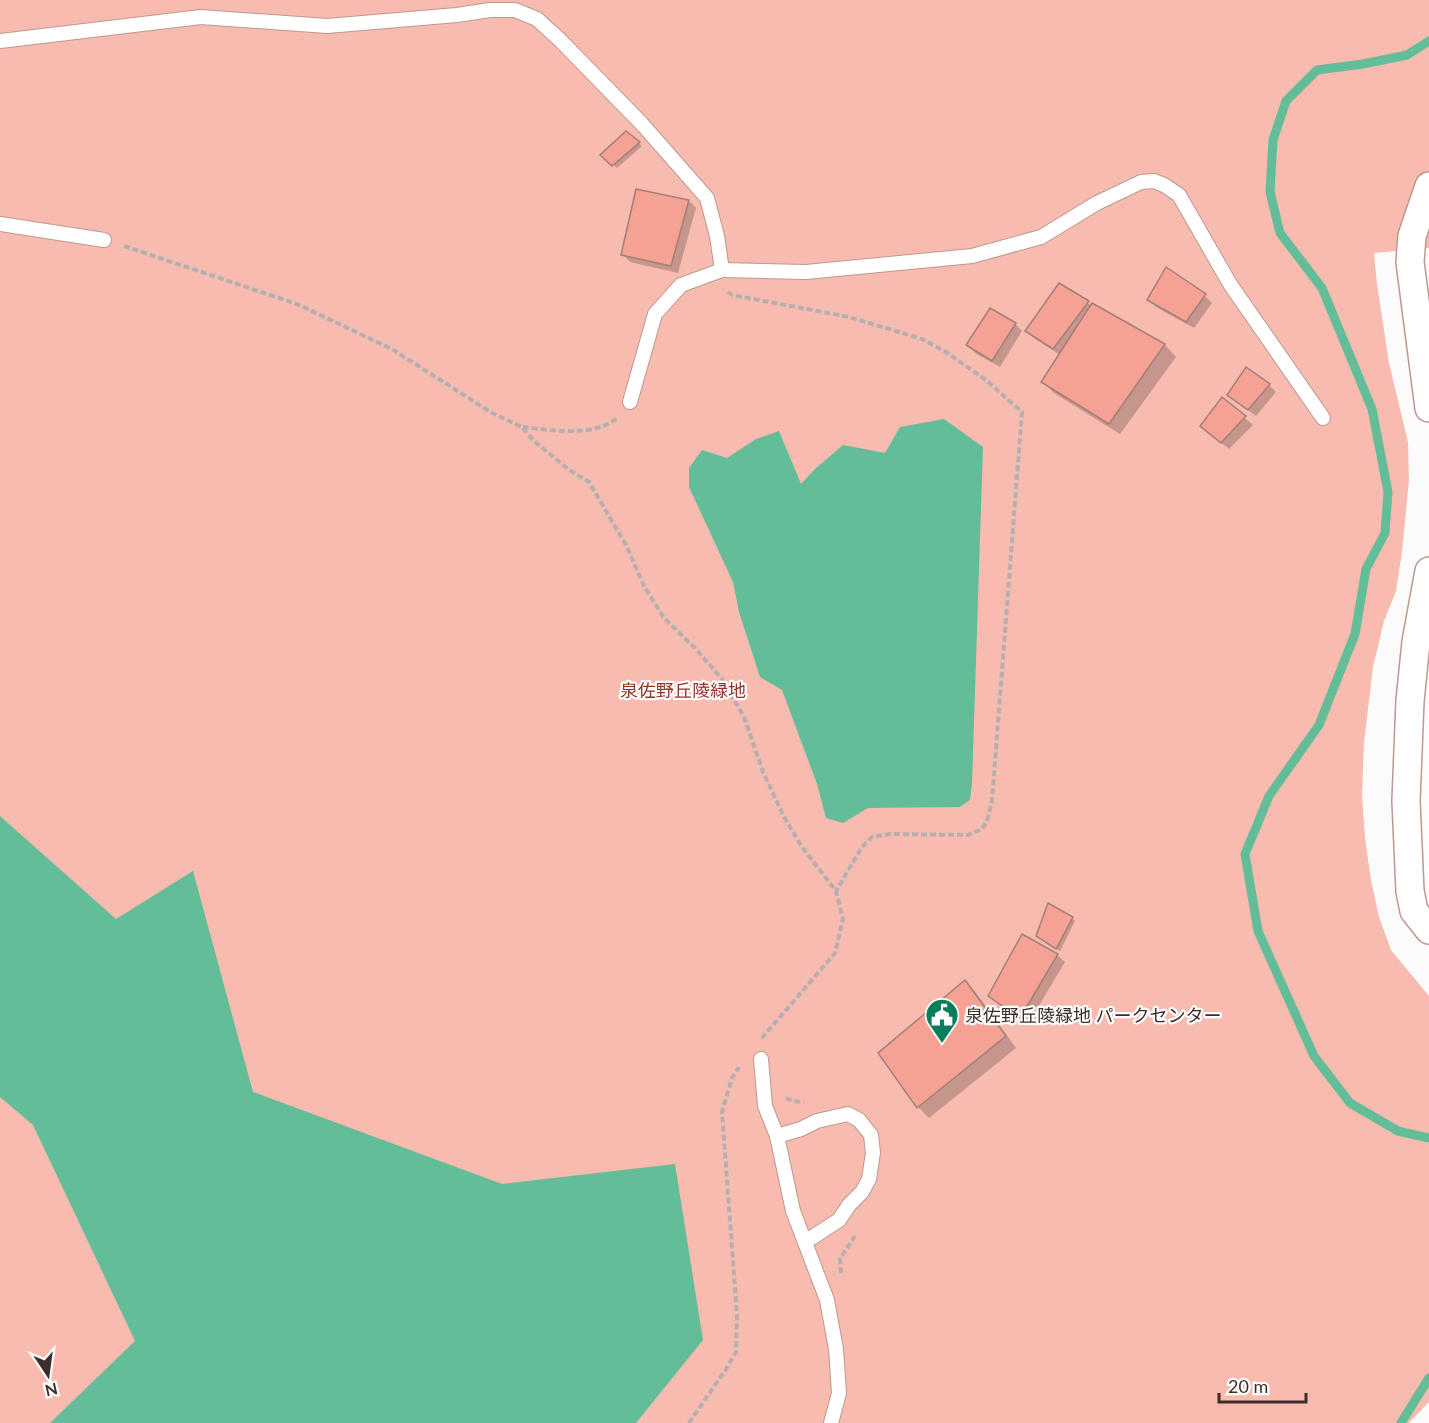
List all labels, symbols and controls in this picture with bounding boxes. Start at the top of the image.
park label: 泉佐野丘陵緑地 [620,679,746,701]
public building icon: 泉佐野丘陵緑地 パークセンター [924,997,960,1044]
place label: 泉佐野丘陵緑地 パークセンター [965,1004,1222,1026]
north arrow [18,1345,78,1405]
scale bar [1219,1366,1306,1404]
text: 20 m [1228,1375,1268,1397]
text: N [43,1379,60,1401]

